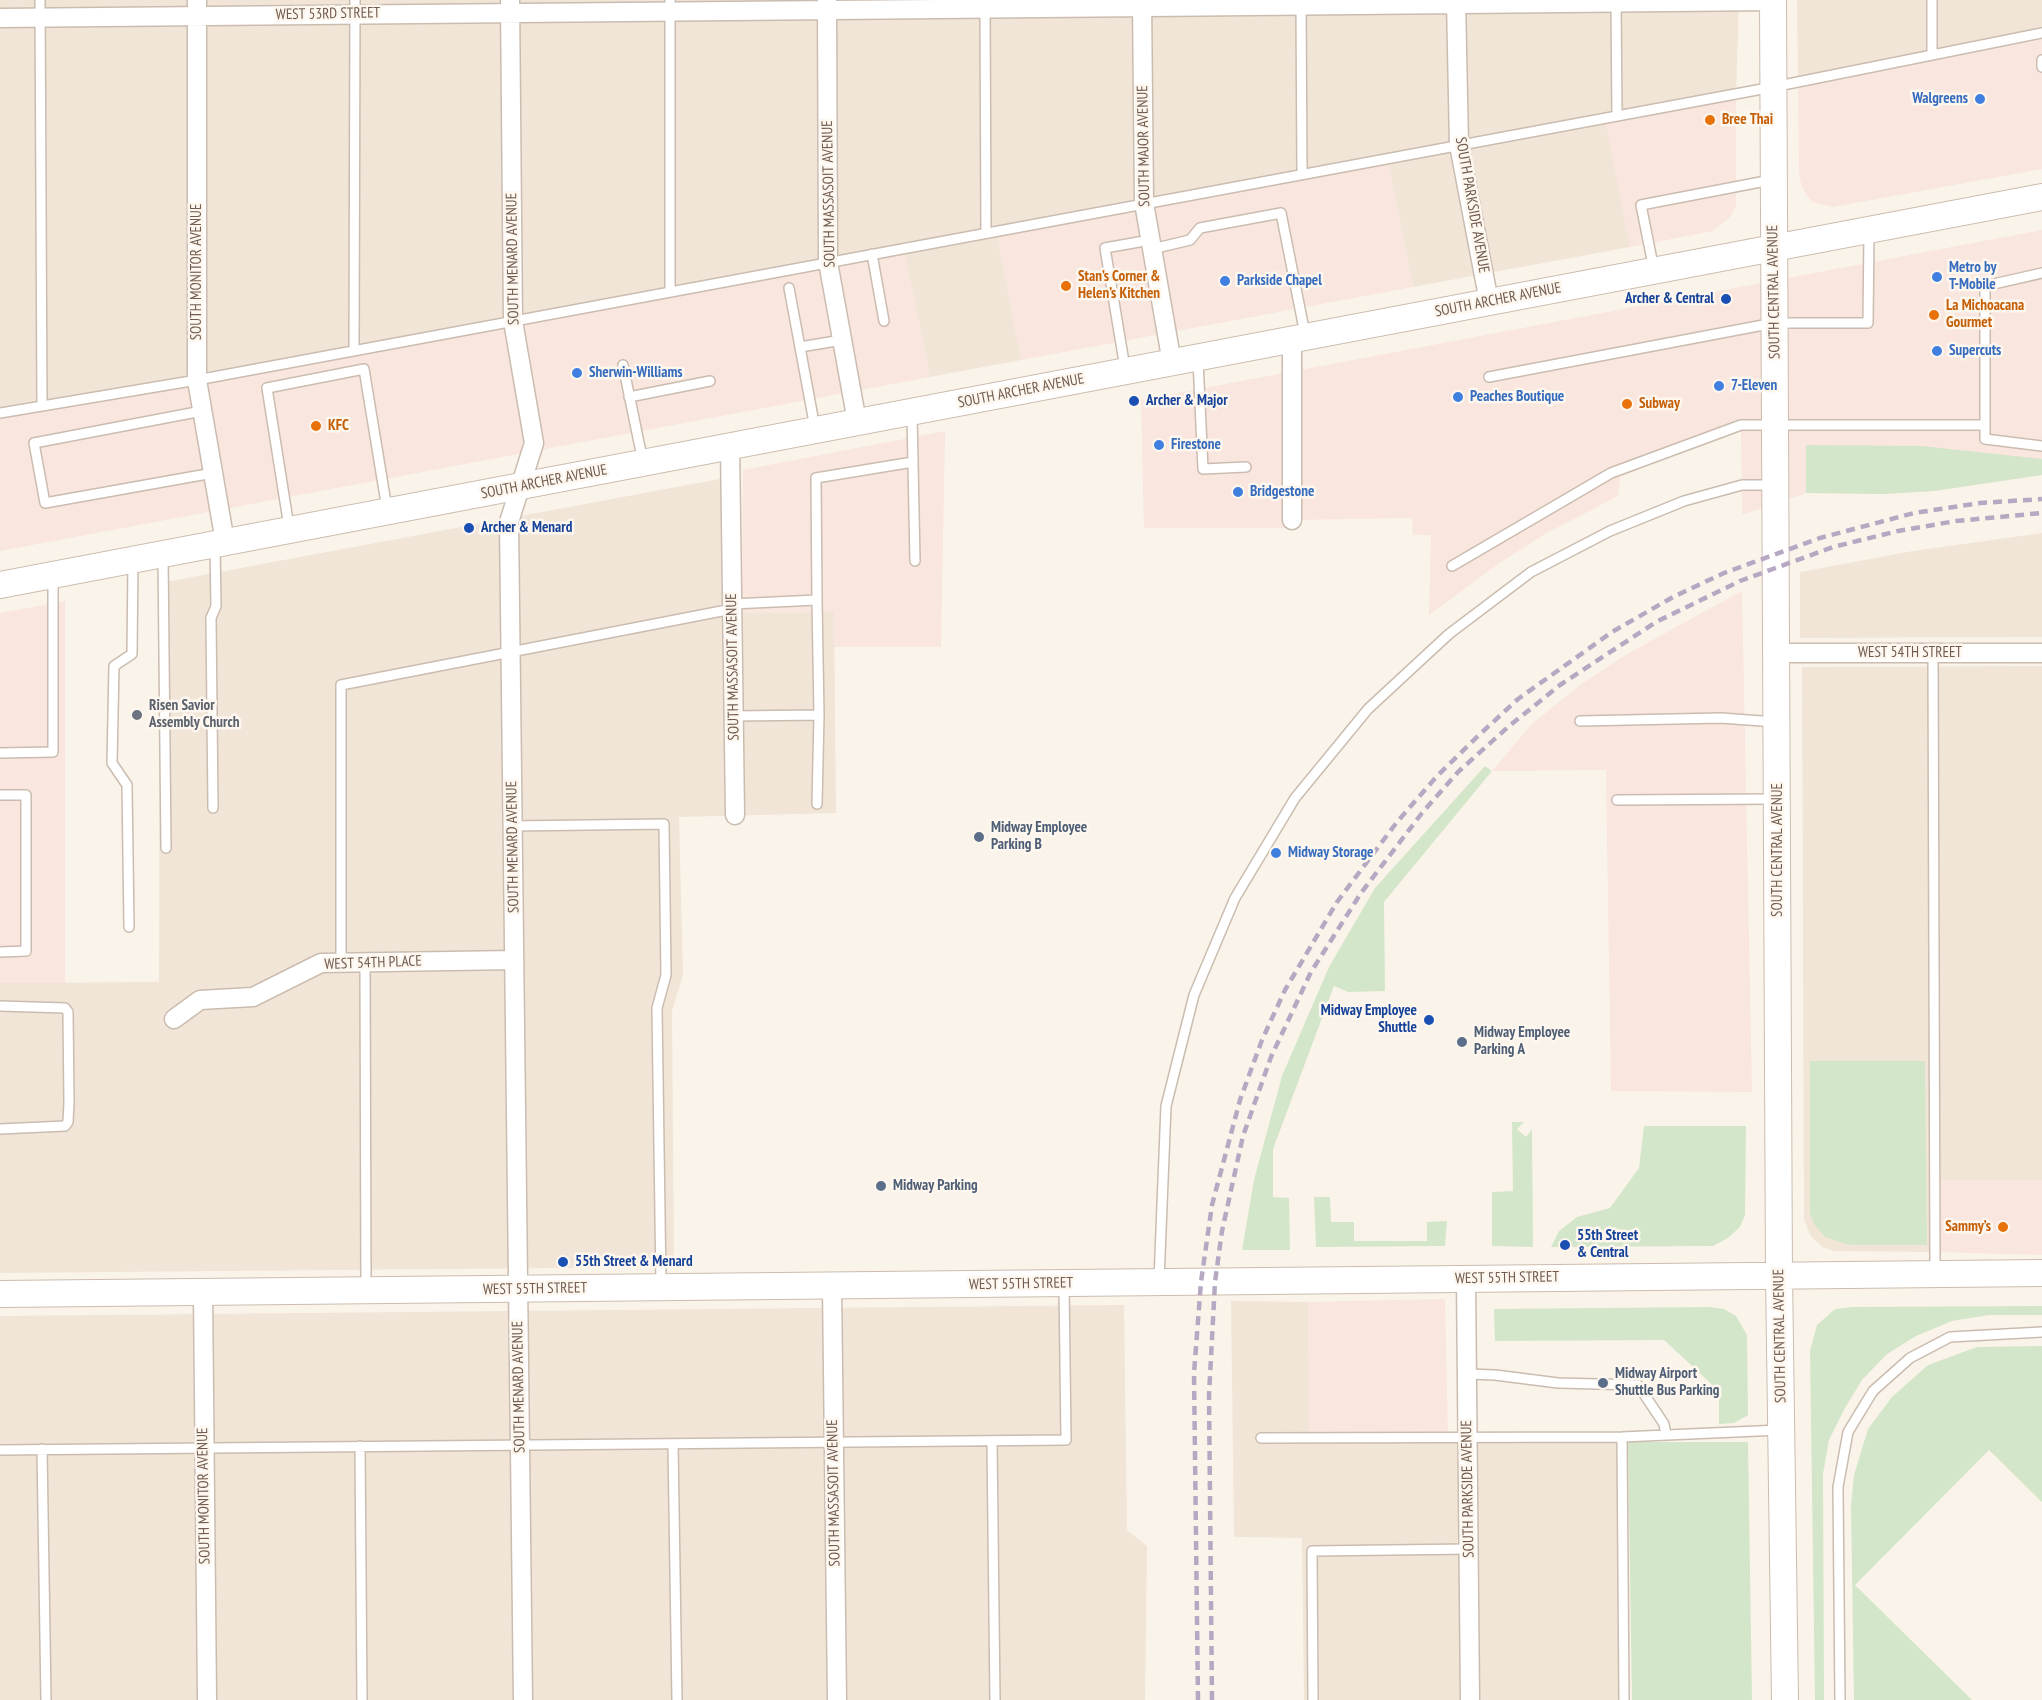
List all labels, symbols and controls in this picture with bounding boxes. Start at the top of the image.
street label: WEST 53RD STREET [276,4,380,24]
street label: SOUTH MAJOR AVENUE [1134,85,1154,207]
place label: Walgreens [1912,90,1968,108]
marker: Walgreens [1973,92,1987,106]
place label: Bree Thai [1722,111,1773,129]
marker: Bree Thai [1703,113,1717,127]
street label: SOUTH MASSASOIT AVENUE [819,120,839,268]
street label: SOUTH PARKSIDE AVENUE [1451,136,1493,274]
street label: SOUTH MENARD AVENUE [503,193,523,325]
street label: SOUTH MONITOR AVENUE [188,204,206,340]
street label: SOUTH CENTRAL AVENUE [1764,225,1784,359]
place label: Metro by T-Mobile [1949,259,1996,294]
place label: Stan’s Corner & Helen’s Kitchen [1078,268,1160,303]
marker: Metro by T-Mobile [1930,270,1944,284]
place label: Parkside Chapel [1237,272,1322,290]
marker: Parkside Chapel [1218,274,1232,288]
marker: Stan’s Corner & Helen’s Kitchen [1059,279,1073,293]
street label: SOUTH ARCHER AVENUE [1433,279,1563,321]
place label: Archer & Central [1625,290,1714,308]
marker: Archer & Central [1719,292,1733,306]
place label: La Michoacana Gourmet [1946,297,2024,332]
marker: La Michoacana Gourmet [1927,308,1941,322]
place label: Supercuts [1949,342,2001,360]
marker: Supercuts [1930,344,1944,358]
place label: Sherwin-Williams [589,364,683,382]
marker: Sherwin-Williams [570,366,584,380]
street label: SOUTH ARCHER AVENUE [956,370,1086,412]
place label: 7-Eleven [1731,377,1777,395]
marker: 7-Eleven [1712,379,1726,393]
place label: Peaches Boutique [1470,388,1564,406]
marker: Peaches Boutique [1451,390,1465,404]
place label: Archer & Major [1146,392,1228,410]
marker: Archer & Major [1127,394,1141,408]
place label: Subway [1639,395,1680,413]
marker: Subway [1620,397,1634,411]
place label: KFC [328,417,349,435]
marker: KFC [309,419,323,433]
place label: Firestone [1171,436,1221,454]
marker: Firestone [1152,438,1166,452]
street label: SOUTH ARCHER AVENUE [479,461,609,503]
place label: Bridgestone [1250,483,1314,501]
marker: Bridgestone [1231,485,1245,499]
place label: Archer & Menard [481,519,572,537]
marker: Archer & Menard [462,521,476,535]
street label: SOUTH MASSASOIT AVENUE [723,593,743,741]
street label: WEST 54TH STREET [1858,644,1962,662]
place label: Risen Savior Assembly Church [149,697,239,732]
marker: Risen Savior Assembly Church [130,708,144,722]
street label: SOUTH MENARD AVENUE [503,781,523,913]
street label: SOUTH CENTRAL AVENUE [1769,783,1787,917]
place label: Midway Employee Parking B [991,819,1087,854]
marker: Midway Employee Parking B [972,830,986,844]
place label: Midway Storage [1288,844,1373,862]
marker: Midway Storage [1269,846,1283,860]
street label: WEST 54TH PLACE [324,952,422,974]
place label: Midway Employee Shuttle [1321,1002,1417,1037]
marker: Midway Employee Shuttle [1422,1013,1436,1027]
place label: Midway Employee Parking A [1474,1024,1570,1059]
marker: Midway Employee Parking A [1455,1035,1469,1049]
place label: Midway Parking [893,1177,978,1195]
marker: Midway Parking [874,1179,888,1193]
place label: Sammy’s [1945,1218,1991,1236]
marker: Sammy’s [1996,1220,2010,1234]
place label: 55th Street & Central [1577,1227,1638,1262]
marker: 55th Street & Central [1558,1238,1572,1252]
place label: 55th Street & Menard [575,1253,693,1271]
marker: 55th Street & Menard [556,1255,570,1269]
street label: WEST 55TH STREET [1455,1268,1559,1288]
street label: SOUTH CENTRAL AVENUE [1770,1269,1790,1403]
street label: WEST 55TH STREET [969,1274,1073,1294]
street label: WEST 55TH STREET [483,1279,587,1299]
street label: SOUTH MENARD AVENUE [509,1321,529,1453]
place label: Midway Airport Shuttle Bus Parking [1615,1365,1719,1400]
marker: Midway Airport Shuttle Bus Parking [1596,1376,1610,1390]
street label: SOUTH MASSASOIT AVENUE [824,1419,844,1567]
street label: SOUTH PARKSIDE AVENUE [1458,1420,1478,1558]
street label: SOUTH MONITOR AVENUE [194,1427,214,1565]

